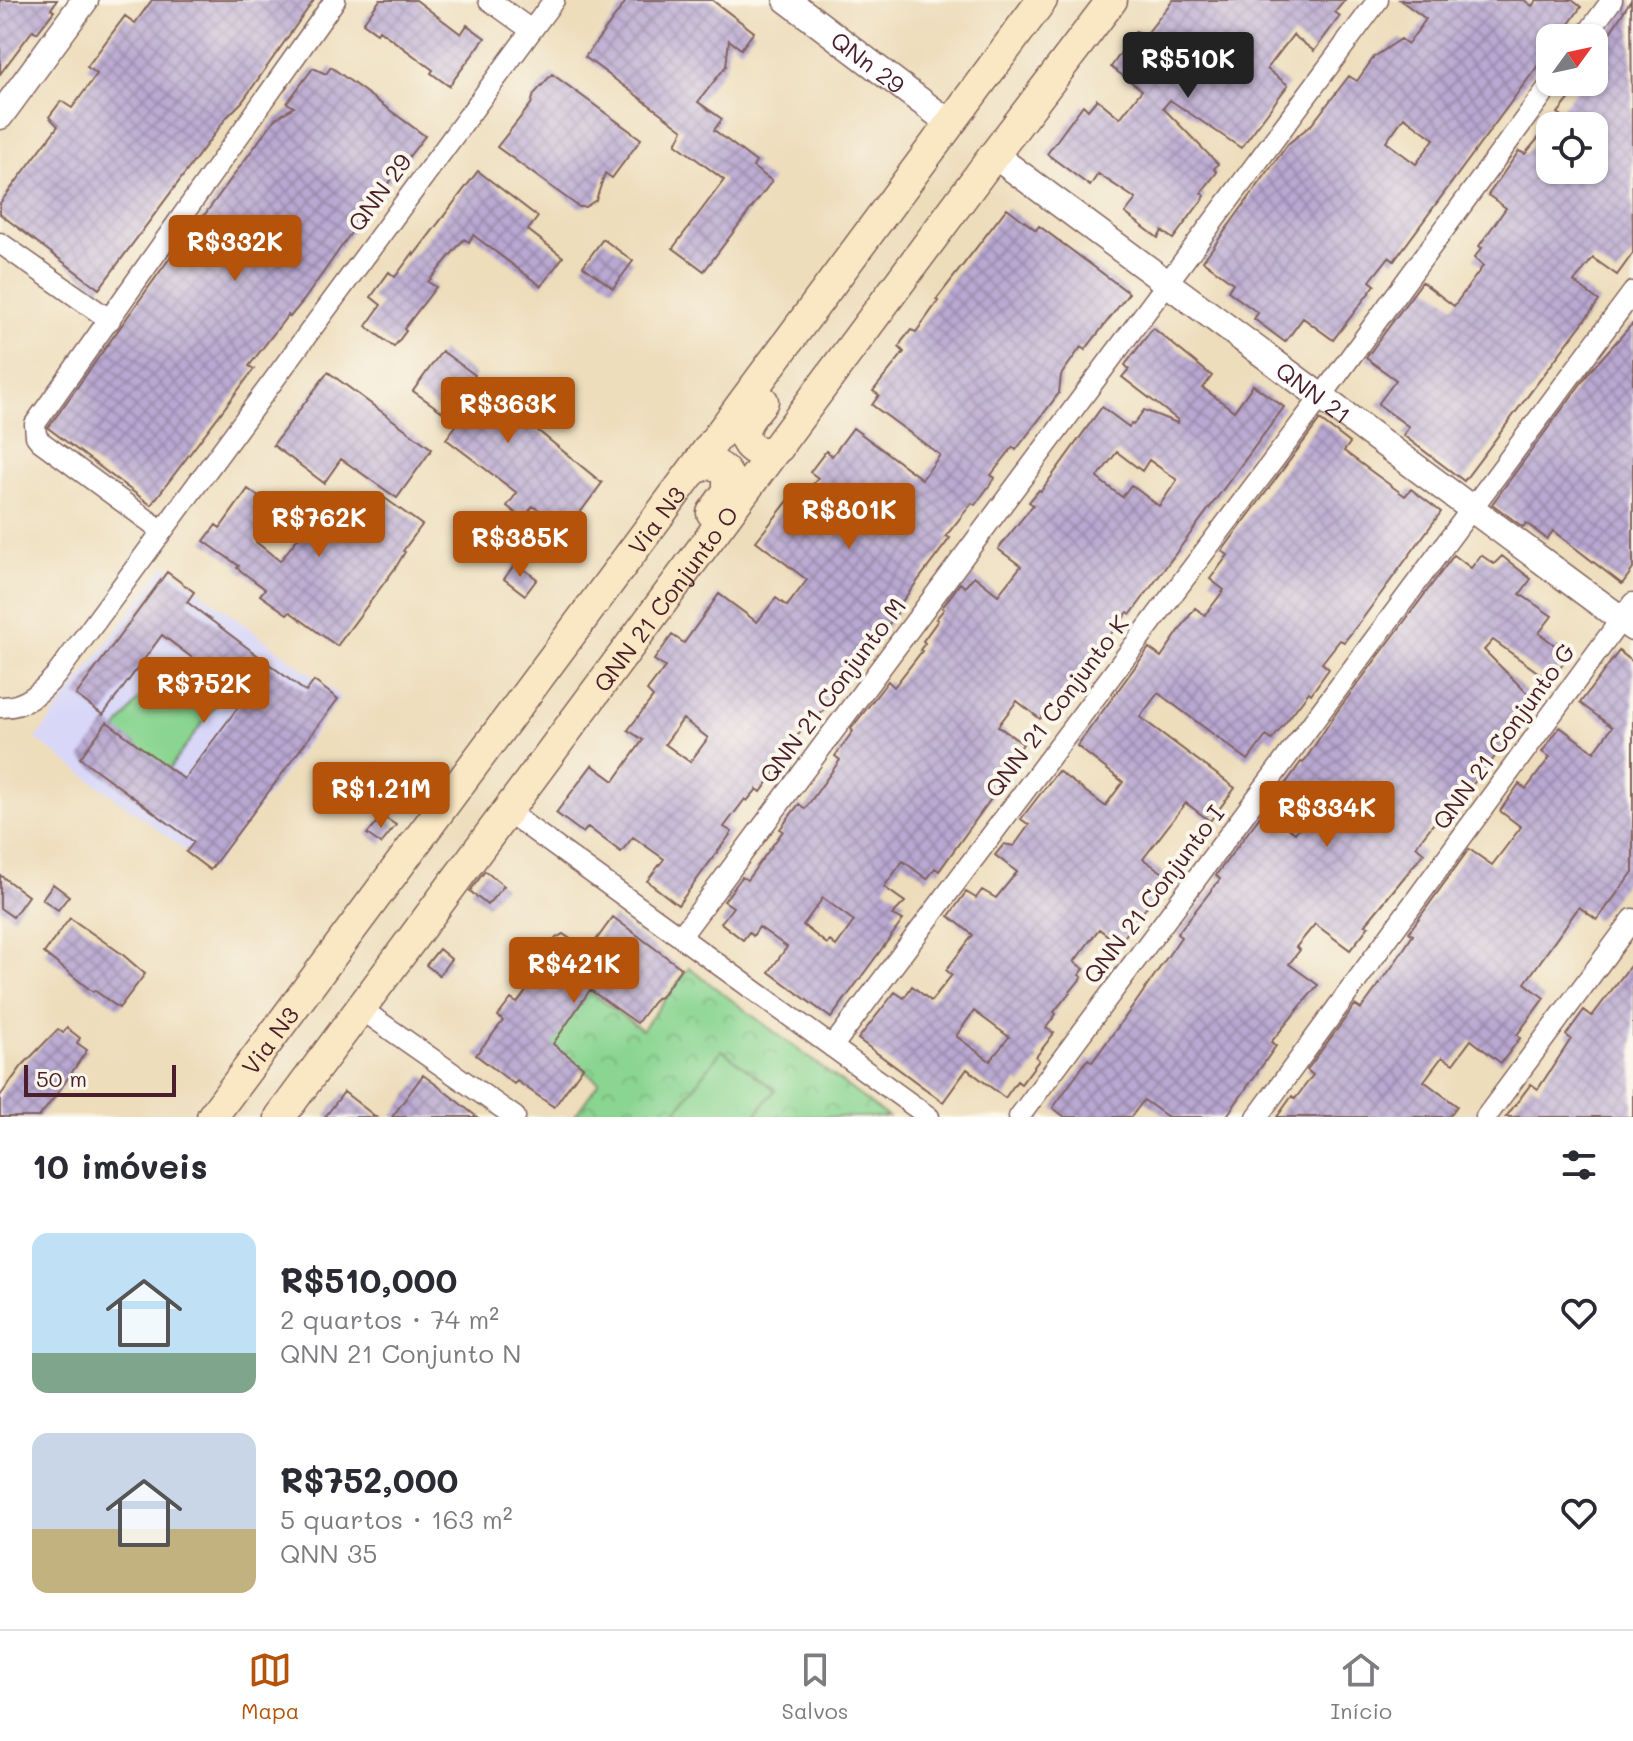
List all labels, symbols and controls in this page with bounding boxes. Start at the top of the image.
street label: QNn 29 [825,24,912,100]
north arrow [1536,24,1608,96]
map controls [1536,24,1608,184]
pin: R$510K [1123,32,1253,100]
text: R$510K [1141,41,1235,75]
button: locate [1536,112,1608,184]
street label: QNN 29 [340,147,418,237]
pin: R$332K [170,215,300,283]
text: R$332K [187,224,283,258]
street label: QNN 21 [1270,354,1358,430]
pin: R$363K [443,377,573,445]
text: R$363K [459,386,557,420]
street label: Via N3 [620,480,691,560]
pin: R$801K [784,483,914,551]
pin: R$762K [254,491,384,559]
text: R$801K [801,492,897,526]
street label: QNN 21 Conjunto O [586,499,744,698]
text: R$762K [271,500,367,534]
pin: R$385K [455,511,585,579]
text: R$385K [471,520,569,554]
street label: QNN 21 Conjunto M [752,591,912,789]
street label: QNN 21 Conjunto K [977,609,1135,803]
street label: QNN 21 Conjunto G [1425,637,1581,835]
pin: R$752K [139,657,269,725]
text: R$752K [156,666,252,700]
pin: R$1.21M [307,762,455,830]
text: R$1.21M [331,771,431,805]
pin: R$334K [1262,781,1392,849]
text: R$334K [1278,790,1376,824]
street label: QNN 21 Conjunto I [1076,799,1230,989]
pin: R$421K [509,937,639,1005]
text: R$421K [527,946,621,980]
street label: Via N3 [234,1000,305,1080]
scale bar [24,1061,176,1097]
text: 50 m [36,1064,87,1093]
text: 10 imóveis [32,1143,208,1188]
icon: filters [1557,1143,1601,1187]
text: R$510,000 [280,1257,457,1302]
icon: home [96,1265,192,1361]
icon: heart [1557,1291,1601,1335]
text: 2 quartos · 74 m² [280,1302,499,1336]
text: QNN 21 Conjunto N [280,1336,522,1370]
text: R$752,000 [280,1457,458,1502]
icon: home [96,1465,192,1561]
icon: heart [1557,1491,1601,1535]
text: 5 quartos · 163 m² [280,1502,513,1536]
text: QNN 35 [280,1536,377,1570]
tab: Mapa [241,1648,300,1725]
tab: Salvos [782,1648,849,1725]
tab: Início [1331,1648,1392,1725]

